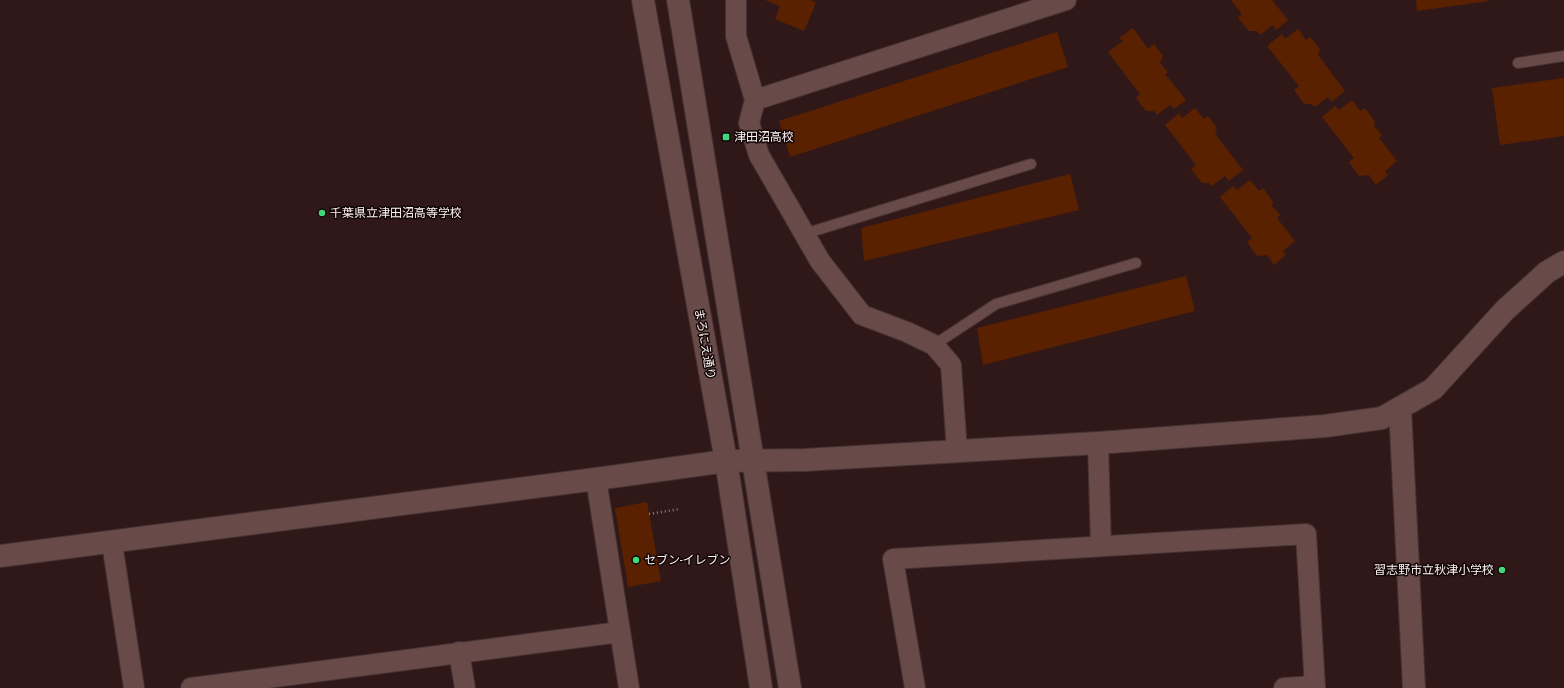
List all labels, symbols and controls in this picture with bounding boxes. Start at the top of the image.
place label: 津田沼高校 [734,128,794,146]
marker: 津田沼高校 [721,132,731,142]
place label: 千葉県立津田沼高等学校 [330,204,462,222]
marker: 千葉県立津田沼高等学校 [317,208,327,218]
street label: まろにえ通り [690,307,720,381]
place label: セブン-イレブン [644,551,731,569]
marker: セブン-イレブン [631,555,641,565]
place label: 習志野市立秋津小学校 [1374,561,1494,579]
marker: 習志野市立秋津小学校 [1497,565,1507,575]

